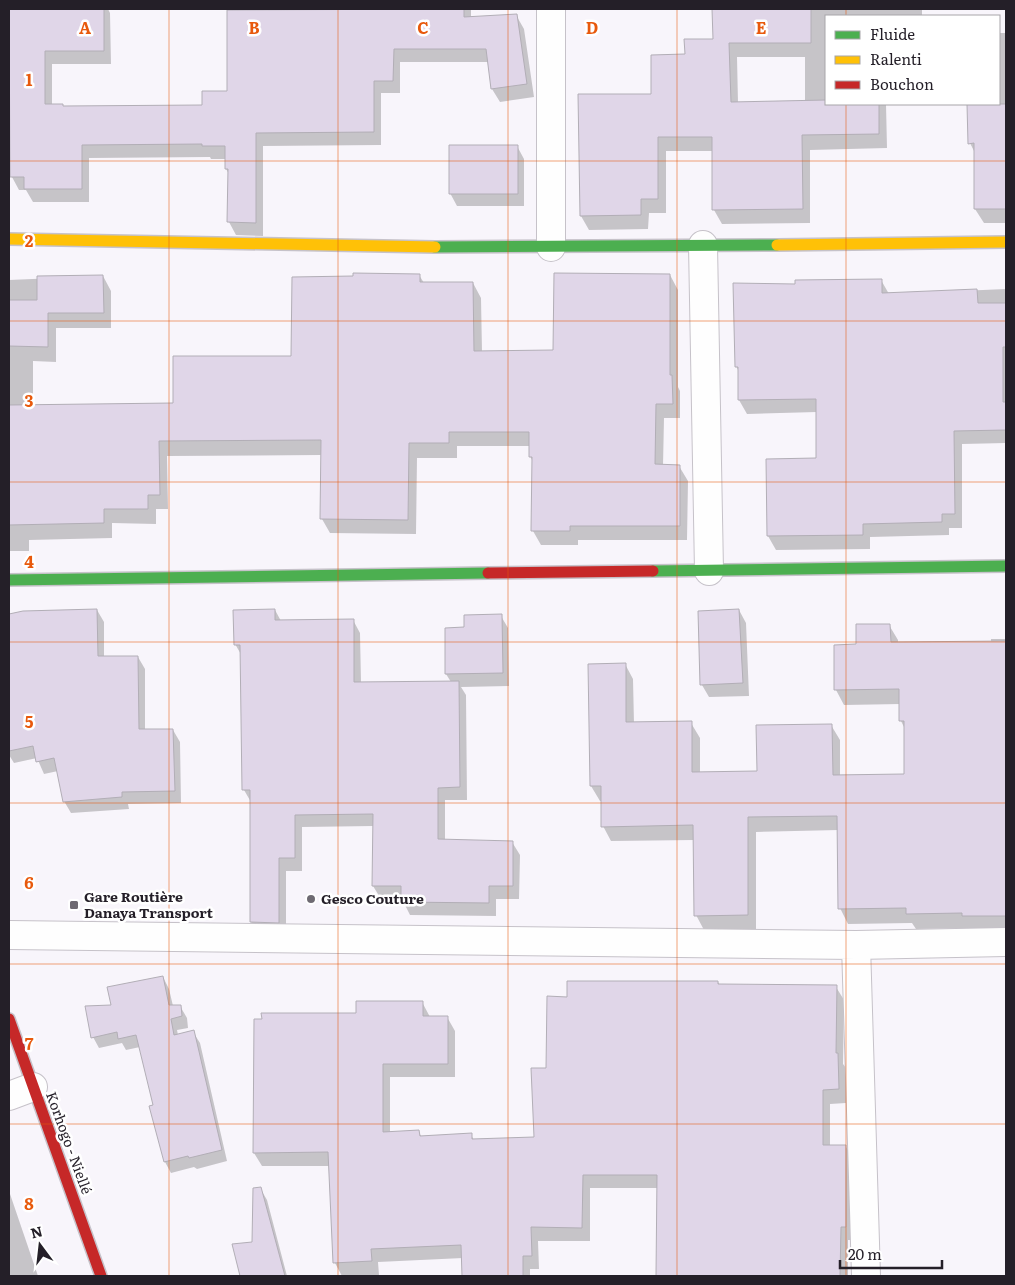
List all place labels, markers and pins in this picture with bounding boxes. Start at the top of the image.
place label: Gare Routière Danaya Transport [84,886,214,922]
place label: Gesco Couture [321,888,424,908]
marker: Gesco Couture [305,893,317,905]
marker: Gare Routière Danaya Transport [68,899,80,911]

